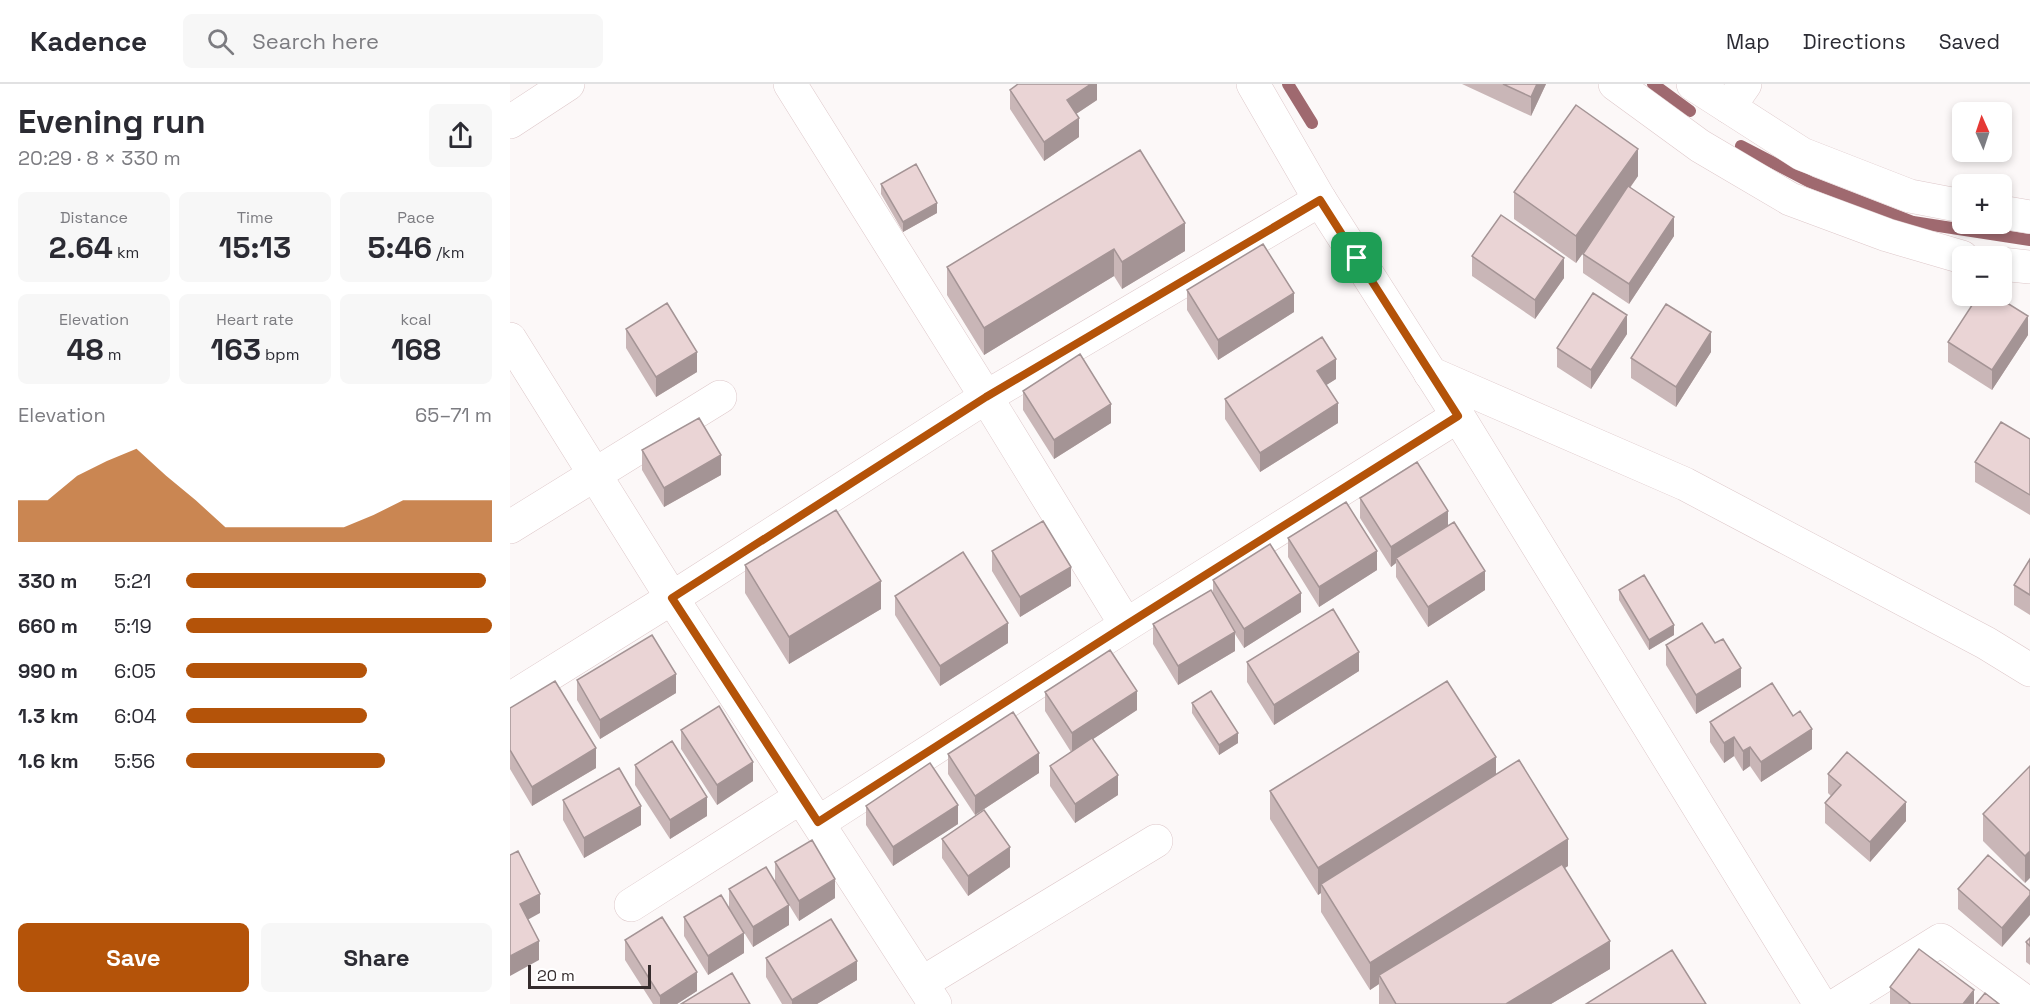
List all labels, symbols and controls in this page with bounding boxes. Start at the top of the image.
search box [183,14,603,68]
text: Kadence [30,23,147,59]
icon: search [204,25,237,58]
text: Search here [252,27,379,55]
text: Map [1726,28,1770,55]
text: Directions [1803,28,1906,55]
text: Saved [1939,28,2000,55]
text: Evening run [18,101,206,143]
north arrow [1952,102,2012,162]
map controls [1952,102,2012,306]
button: share [429,104,492,167]
text: 20:29 · 8 × 330 m [18,145,181,171]
button: + [1952,174,2012,234]
text: Distance [60,207,128,228]
text: Time [237,207,273,228]
text: Pace [397,207,435,228]
text: 2.64 [49,228,113,267]
text: 15:13 [219,228,291,267]
text: 5:46 [368,228,432,267]
pin [1331,232,1382,283]
icon: arrive [1340,241,1373,274]
text: km [113,242,139,263]
text: /km [432,242,464,263]
button: − [1952,246,2012,306]
text: Elevation [59,309,129,330]
text: Heart rate [216,309,294,330]
text: kcal [401,309,431,330]
text: 48 [67,330,104,369]
text: 163 [211,330,261,369]
text: 168 [391,330,441,369]
text: m [104,344,121,365]
text: bpm [261,344,299,365]
text: Elevation [18,402,106,428]
text: 65–71 m [415,402,492,428]
text: 330 m [18,568,77,594]
text: 5:21 [114,568,151,594]
text: 660 m [18,613,78,639]
text: 5:19 [114,613,152,639]
text: 990 m [18,658,78,684]
text: 6:05 [114,658,156,684]
text: 1.3 km [18,703,79,729]
text: 6:04 [114,703,157,729]
text: 1.6 km [18,748,79,774]
text: 5:56 [114,748,155,774]
button: Save [18,923,249,992]
button: Share [261,923,492,992]
scale bar [528,962,651,990]
text: 20 m [537,965,575,986]

